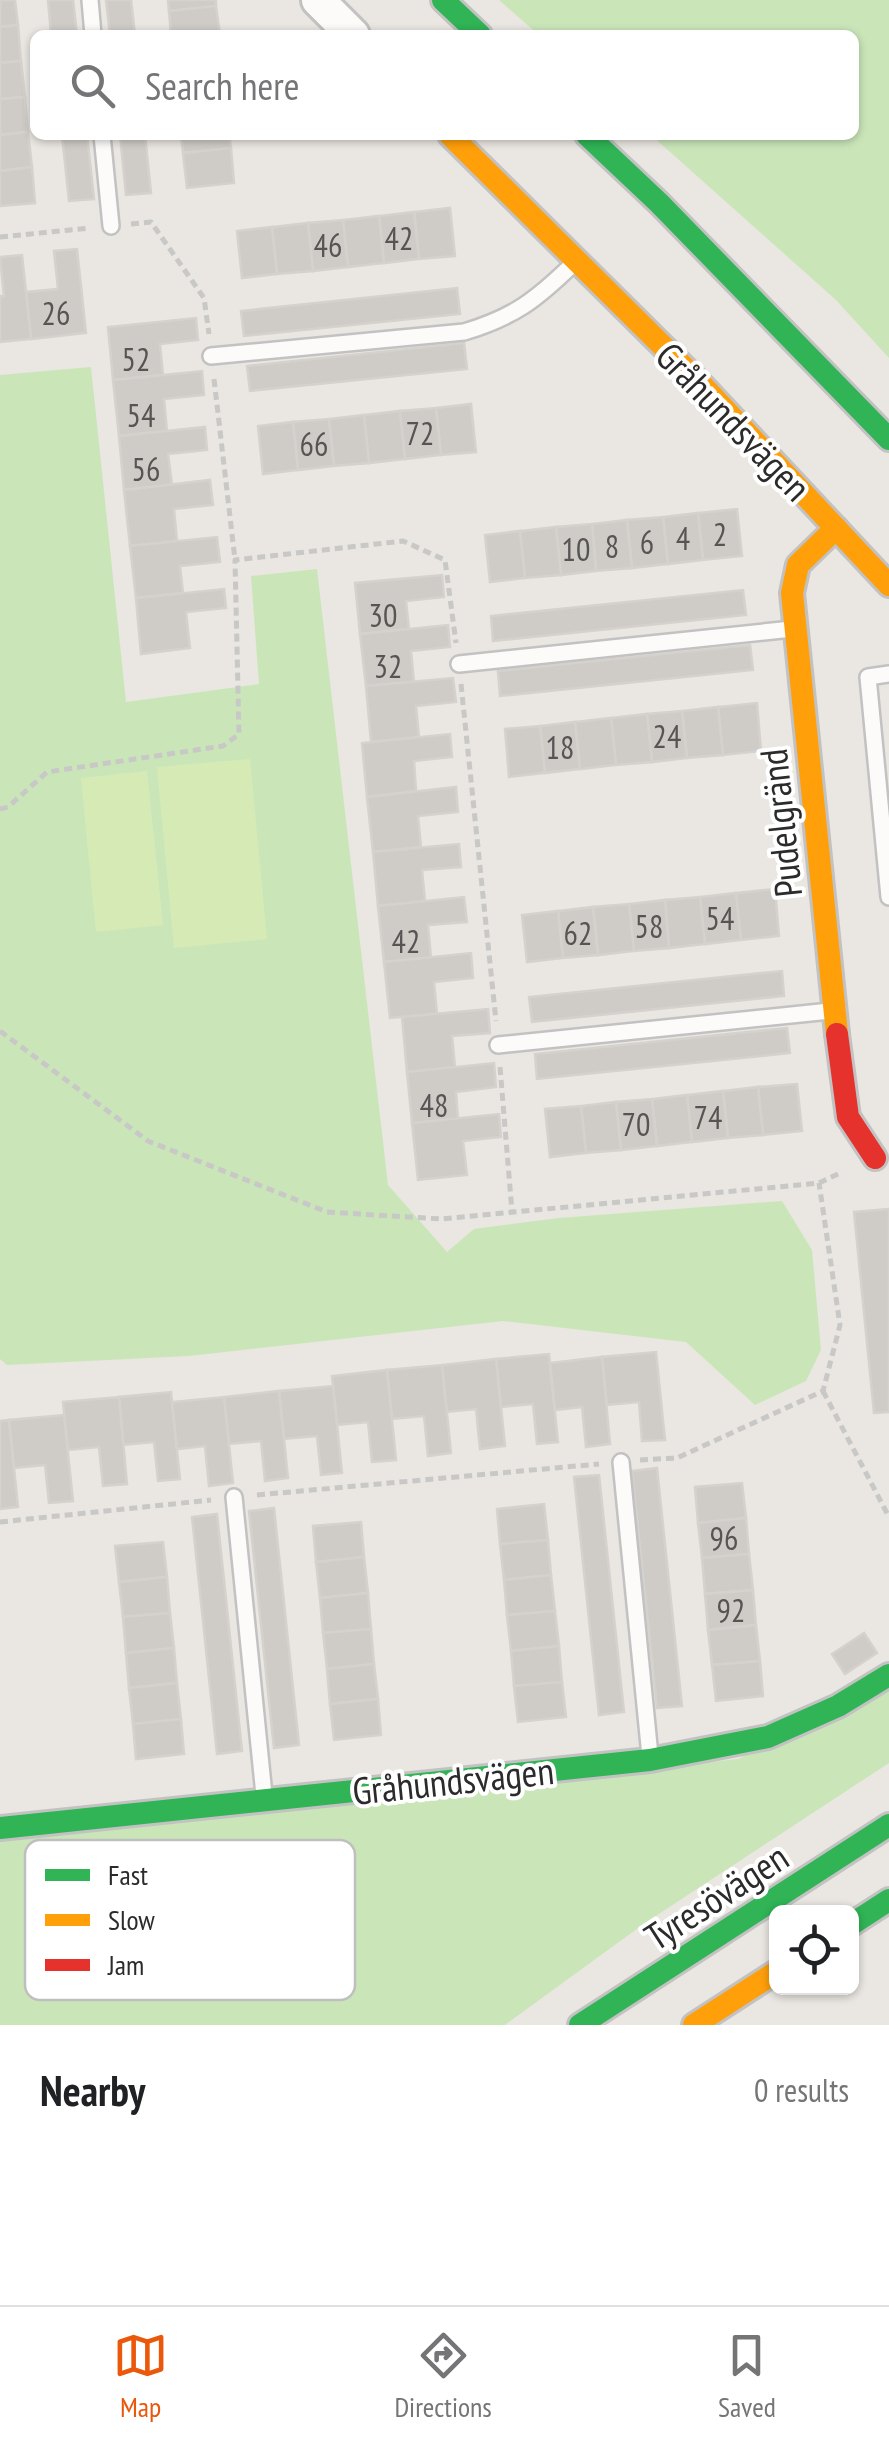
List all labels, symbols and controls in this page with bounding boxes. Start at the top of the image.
search box [30,30,859,140]
icon: search [65,58,120,113]
text: Search here [145,61,299,110]
house number: 42 [385,217,413,259]
house number: 46 [314,224,342,266]
house number: 26 [42,292,70,334]
street label: Gråhundsvägen [646,331,822,511]
house number: 52 [122,338,150,380]
house number: 54 [127,394,155,436]
house number: 72 [406,412,434,454]
house number: 66 [300,423,328,465]
house number: 56 [132,448,160,490]
house number: 2 [713,513,727,555]
house number: 4 [676,517,690,559]
house number: 6 [640,521,654,563]
house number: 8 [605,525,619,567]
house number: 10 [562,528,590,570]
house number: 30 [369,594,397,636]
house number: 32 [374,645,402,687]
house number: 24 [653,715,681,757]
house number: 18 [546,726,574,768]
street label: Pudelgränd [748,746,812,900]
house number: 54 [706,897,734,939]
house number: 58 [635,905,663,947]
house number: 62 [564,912,592,954]
house number: 42 [392,920,420,962]
house number: 48 [420,1084,448,1126]
house number: 74 [694,1096,722,1138]
house number: 70 [622,1103,650,1145]
house number: 96 [710,1517,738,1559]
house number: 92 [717,1589,745,1631]
street label: Gråhundsvägen [350,1745,556,1815]
street label: Tyresövägen [635,1832,797,1960]
legend [25,1840,355,2000]
text: Fast [108,1856,148,1893]
text: Slow [108,1901,155,1938]
map controls [769,1905,859,1995]
button: locate [769,1905,859,1995]
text: Jam [107,1946,144,1983]
text: Nearby [40,2063,145,2118]
text: 0 results [754,2069,849,2111]
tab: Map [113,2328,168,2425]
tab: Directions [394,2328,492,2425]
tab: Saved [718,2328,776,2425]

